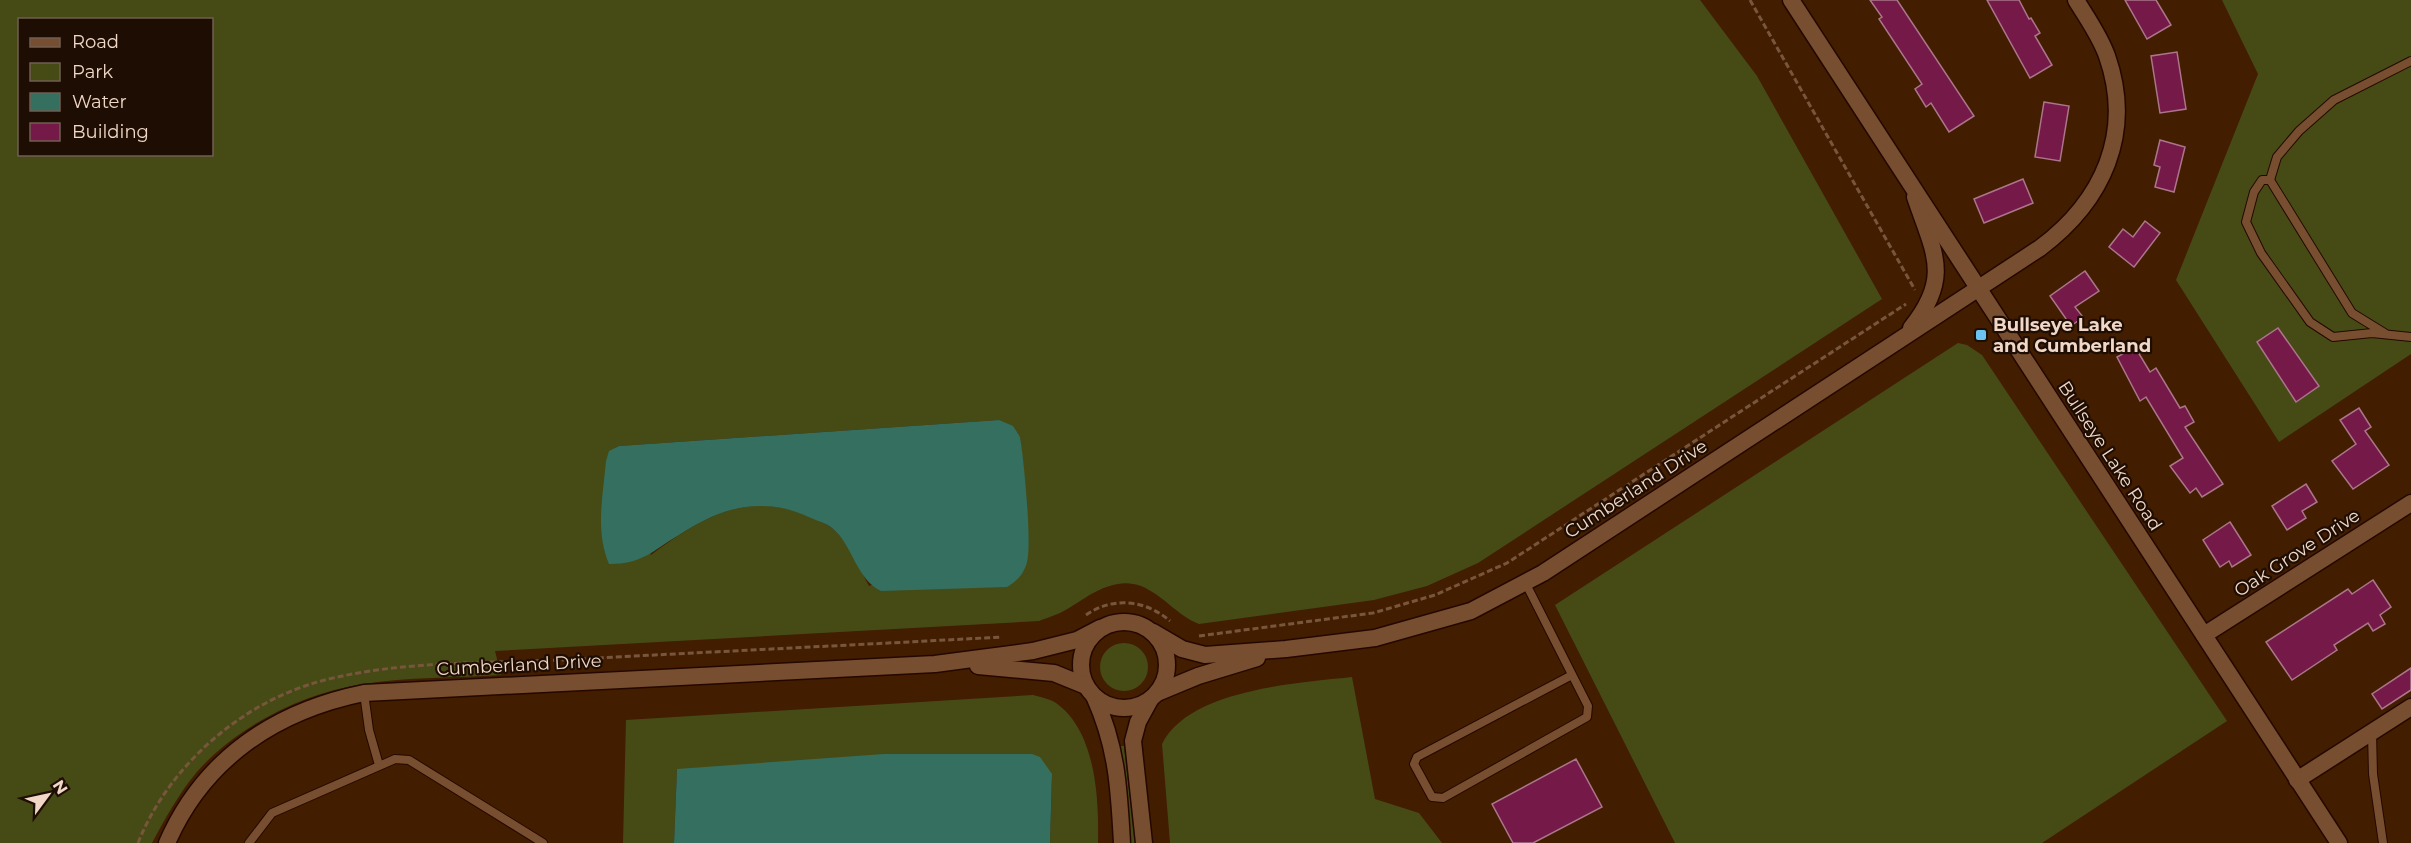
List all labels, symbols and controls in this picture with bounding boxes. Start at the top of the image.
legend [18,18,213,156]
text: Road [72,31,119,53]
text: Park [72,61,113,83]
text: Water [72,91,127,113]
text: Building [72,121,149,143]
place label: Bullseye Lake and Cumberland [1993,314,2151,357]
marker: Bullseye Lake and Cumberland [1974,328,1988,342]
street label: Bullseye Lake Road [2053,377,2167,535]
street label: Cumberland Drive [1561,435,1711,543]
street label: Oak Grove Drive [2230,504,2364,602]
street label: Cumberland Drive [436,650,602,680]
north arrow [18,765,78,825]
text: N [49,777,72,798]

